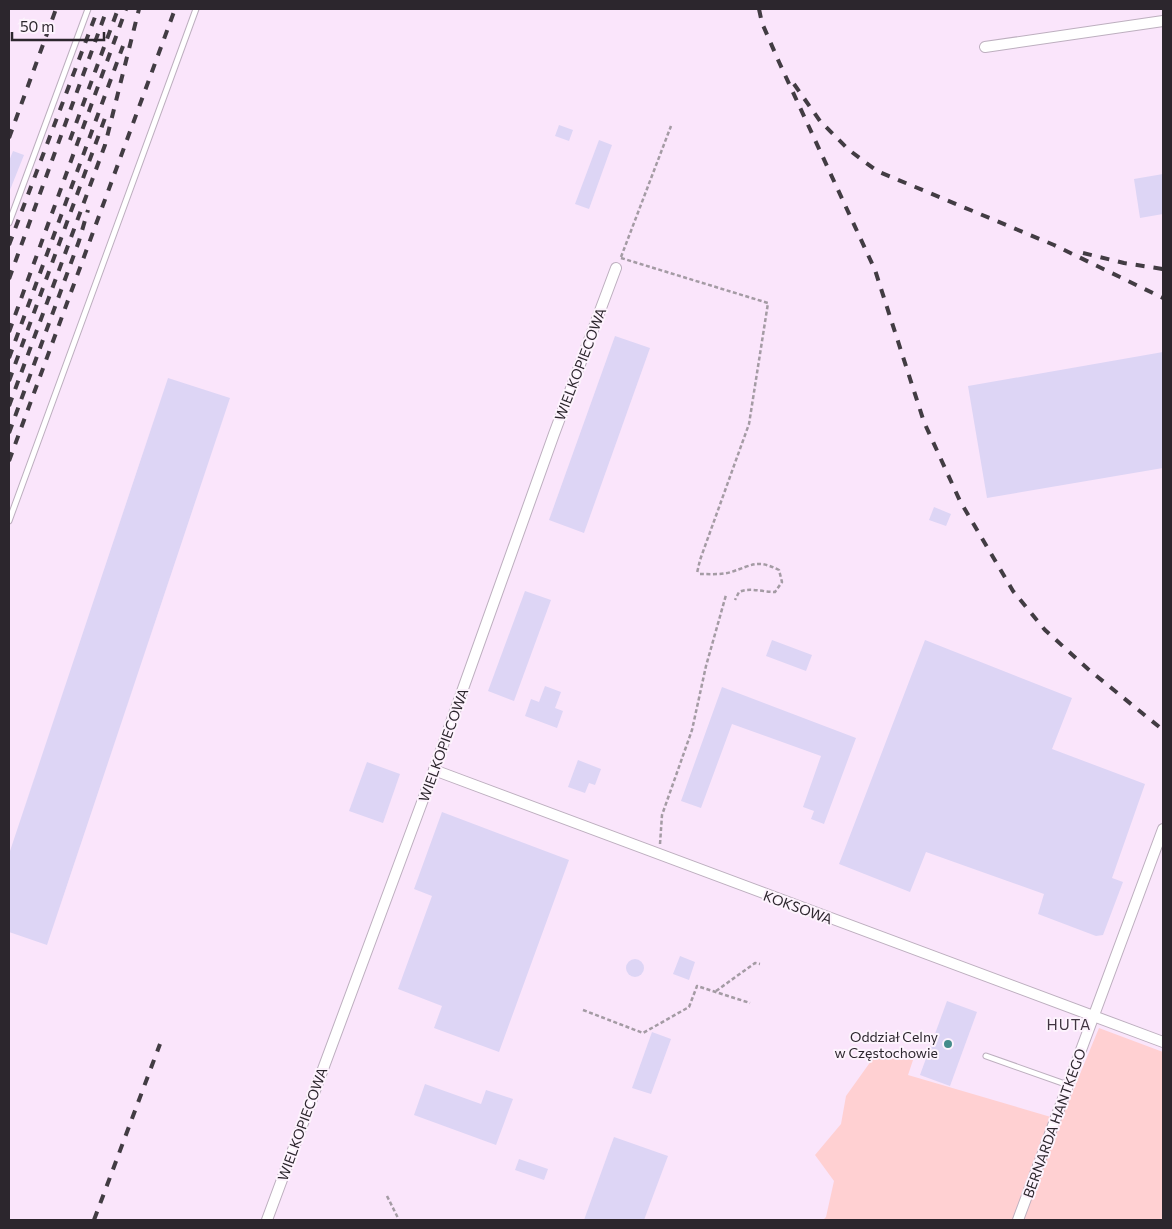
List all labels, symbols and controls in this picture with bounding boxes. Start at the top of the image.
scale bar [12,10,105,42]
text: 50 m [20,17,54,35]
street label: WIELKOPIECOWA [551,305,609,423]
street label: WIELKOPIECOWA [415,686,472,804]
street label: KOKSOWA [761,887,835,927]
district label: HUTA [1047,1015,1091,1033]
place label: Oddział Celny w Częstochowie [835,1028,938,1061]
marker: Oddział Celny w Częstochowie [942,1038,954,1050]
street label: BERNARDA HANTKEGO [1019,1046,1089,1200]
street label: WIELKOPIECOWA [274,1065,331,1183]

